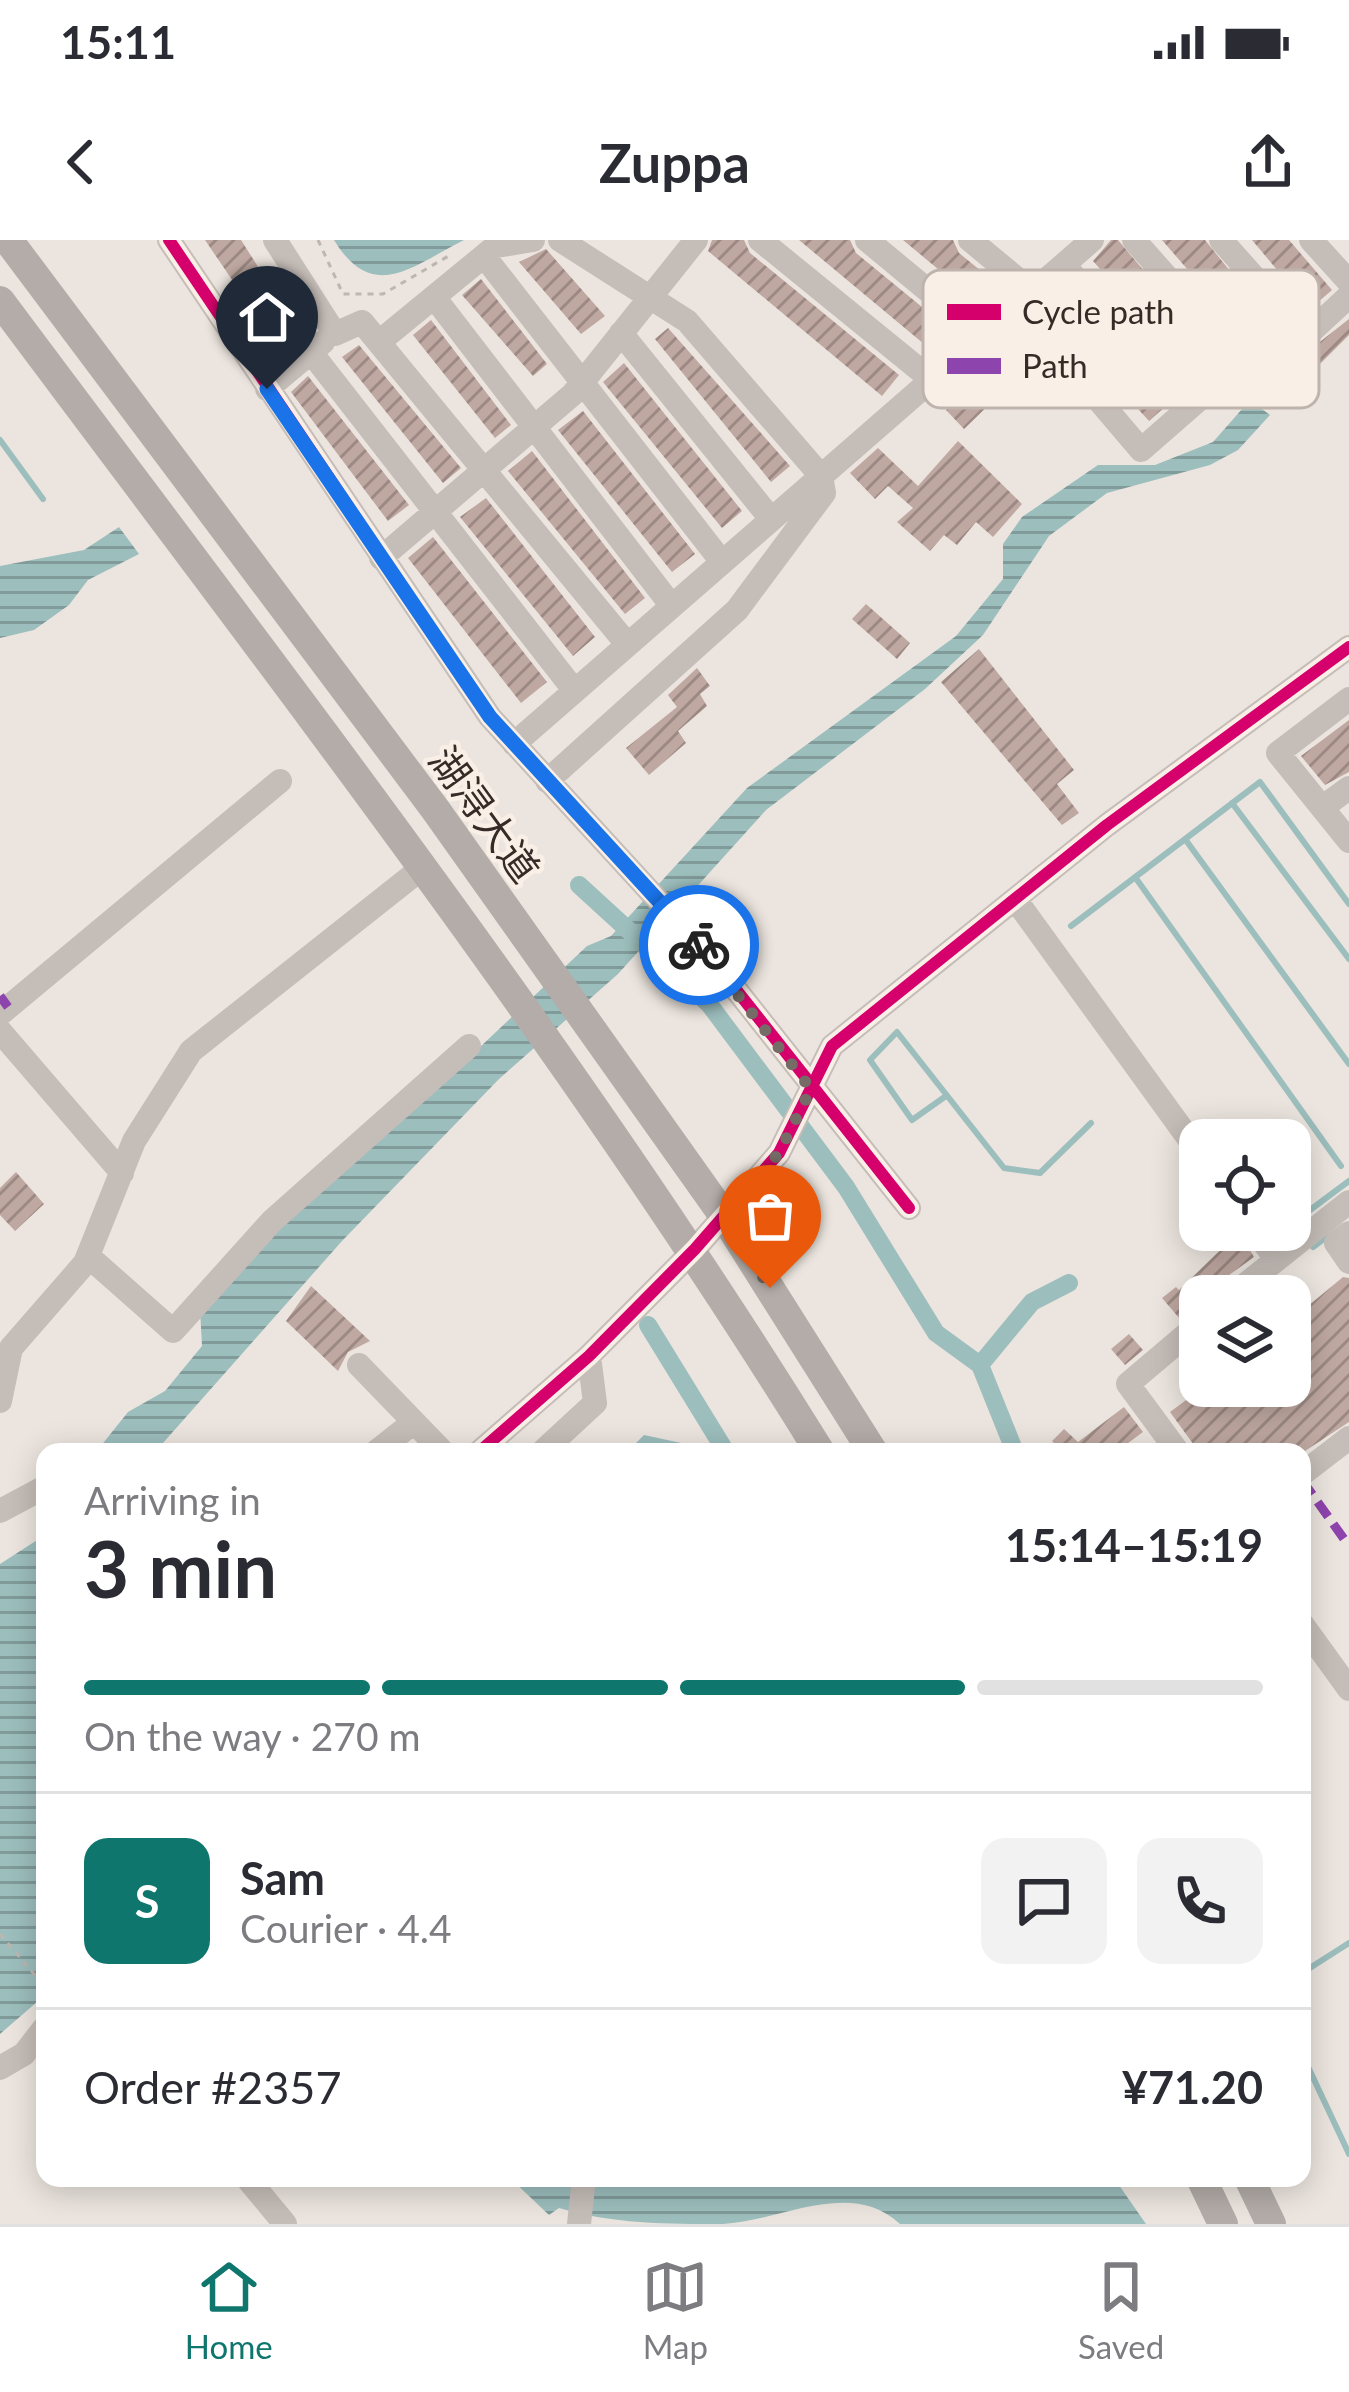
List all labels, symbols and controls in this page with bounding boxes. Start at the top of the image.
text: 15:11 [60,15,176,69]
icon: back [48,129,114,195]
icon: share [1235,129,1301,195]
text: Zuppa [599,130,750,195]
pin [216,266,318,389]
legend [923,270,1319,408]
icon: home [234,284,300,350]
text: Cycle path [1022,291,1174,331]
text: Path [1022,345,1088,385]
street label: 湖浔大道 [421,737,549,891]
courier [639,885,759,1005]
icon: bike [666,912,732,978]
map controls [1179,1119,1311,1407]
button: locate [1179,1119,1311,1251]
pin [719,1165,821,1288]
icon: bag [737,1183,803,1249]
button: layers [1179,1275,1311,1407]
text: Arriving in [84,1477,261,1523]
text: 15:14–15:19 [1005,1518,1263,1572]
text: 3 min [84,1521,277,1615]
text: On the way · 270 m [84,1713,421,1759]
button: chat [981,1838,1107,1964]
button: phone [1137,1838,1263,1964]
text: Sam [240,1851,325,1905]
text: S [135,1874,159,1928]
text: Courier · 4.4 [240,1905,452,1951]
text: Order #2357 [84,2060,342,2114]
text: ¥71.20 [1122,2060,1263,2114]
tab: Home [185,2254,273,2366]
tab: Map [642,2254,708,2366]
tab: Saved [1078,2254,1164,2366]

